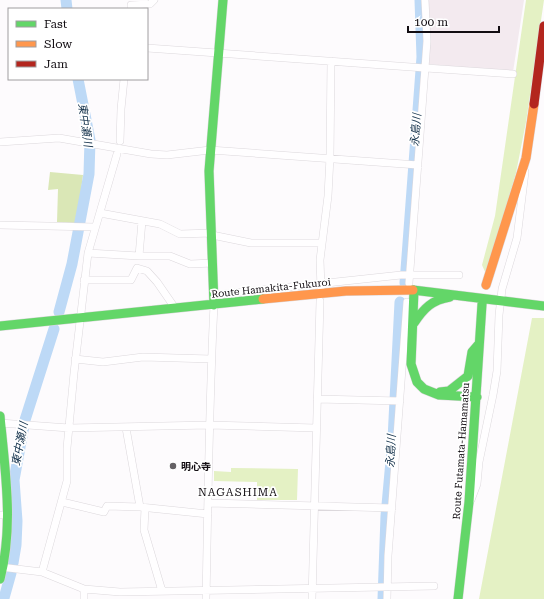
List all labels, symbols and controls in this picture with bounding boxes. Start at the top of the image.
legend [8,8,148,80]
scale bar [408,8,499,34]
text: 100 m [414,15,448,29]
text: Fast [44,17,68,31]
text: Slow [44,37,72,51]
text: Jam [44,57,68,71]
water label: 東中瀬川 [76,102,95,149]
water label: 永島川 [408,112,424,147]
street label: Route Hamakita-Fukuroi [211,276,331,300]
street label: Route Futamata-Hamamatsu [451,381,471,520]
water label: 東中瀬川 [9,420,31,467]
water label: 永島川 [384,433,398,468]
marker: 明心寺 [168,461,178,471]
place label: 明心寺 [181,461,211,472]
district label: NAGASHIMA [198,486,278,499]

